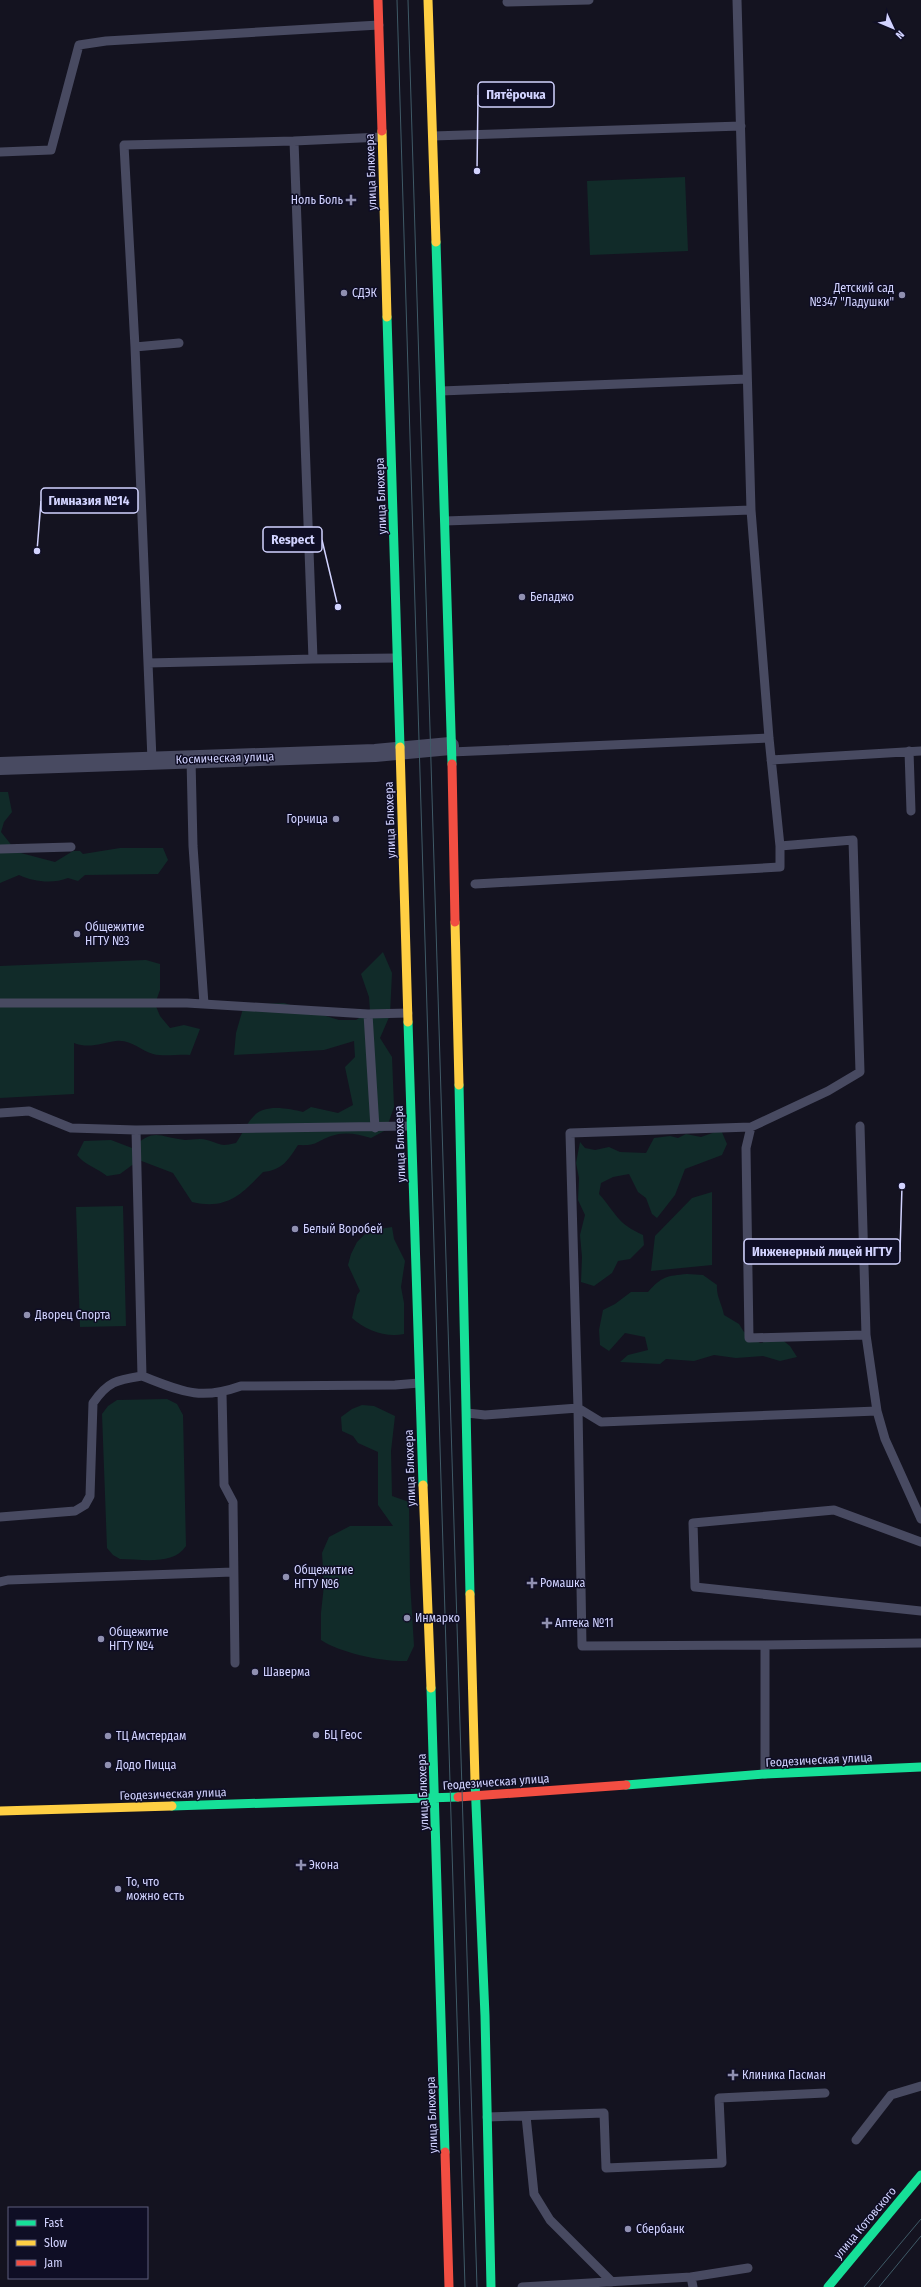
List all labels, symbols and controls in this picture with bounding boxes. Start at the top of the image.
north arrow [873,8,913,48]
text: N [893,28,907,41]
callout: Пятёрочка [478,82,554,107]
text: Пятёрочка [486,87,546,102]
street label: улица Блюхера [363,133,379,211]
place label: Ноль Боль [291,193,343,207]
marker: Ноль Боль [346,195,356,205]
place label: Детский сад №347 "Ладушки" [810,281,894,309]
place label: СДЭК [352,286,378,300]
marker: СДЭК [339,288,349,298]
marker: Детский сад №347 "Ладушки" [897,290,907,300]
street label: улица Блюхера [373,457,389,535]
callout: Гимназия №14 [41,488,138,513]
text: Гимназия №14 [49,493,130,508]
callout: Respect [263,527,322,552]
text: Respect [271,532,315,547]
place label: Беладжо [530,590,574,604]
marker: Беладжо [517,592,527,602]
street label: Космическая улица [175,749,275,767]
street label: улица Блюхера [382,781,398,859]
place label: Горчица [286,812,328,826]
marker: Горчица [331,814,341,824]
place label: Общежитие НГТУ №3 [85,920,145,948]
marker: Общежитие НГТУ №3 [72,929,82,939]
street label: улица Блюхера [392,1105,408,1183]
place label: Белый Воробей [303,1222,383,1236]
marker: Белый Воробей [290,1224,300,1234]
callout: Инженерный лицей НГТУ [744,1239,900,1264]
text: Инженерный лицей НГТУ [752,1244,893,1259]
place label: Дворец Спорта [34,1308,111,1322]
marker: Дворец Спорта [22,1310,32,1320]
street label: улица Блюхера [402,1429,418,1507]
place label: Общежитие НГТУ №6 [294,1563,354,1591]
marker: Общежитие НГТУ №6 [281,1572,291,1582]
place label: Ромашка [540,1576,585,1590]
marker: Ромашка [527,1578,537,1588]
place label: Инмарко [415,1611,460,1625]
marker: Инмарко [402,1613,412,1623]
place label: Аптека №11 [555,1616,614,1630]
marker: Аптека №11 [542,1618,552,1628]
place label: Общежитие НГТУ №4 [109,1625,169,1653]
marker: Общежитие НГТУ №4 [96,1634,106,1644]
place label: Шаверма [263,1665,310,1679]
marker: Шаверма [250,1667,260,1677]
place label: БЦ Геос [324,1728,362,1742]
place label: ТЦ Амстердам [116,1729,186,1743]
marker: БЦ Геос [311,1730,321,1740]
marker: ТЦ Амстердам [103,1731,113,1741]
street label: Геодезическая улица [765,1750,873,1770]
street label: улица Блюхера [415,1753,431,1831]
place label: Додо Пицца [115,1758,176,1772]
marker: Додо Пицца [103,1760,113,1770]
street label: Геодезическая улица [442,1771,550,1793]
street label: Геодезическая улица [119,1785,227,1803]
place label: Экона [309,1858,339,1872]
marker: Экона [296,1860,306,1870]
place label: То, что можно есть [126,1875,185,1903]
marker: То, что можно есть [113,1884,123,1894]
place label: Клиника Пасман [742,2068,826,2082]
marker: Клиника Пасман [727,2069,739,2081]
street label: улица Блюхера [424,2076,440,2154]
street label: улица Котовского [831,2184,899,2262]
legend [8,2207,148,2279]
text: Fast [44,2216,63,2230]
place label: Сбербанк [636,2222,685,2236]
marker: Сбербанк [623,2224,633,2234]
text: Slow [44,2236,67,2250]
text: Jam [44,2256,62,2270]

